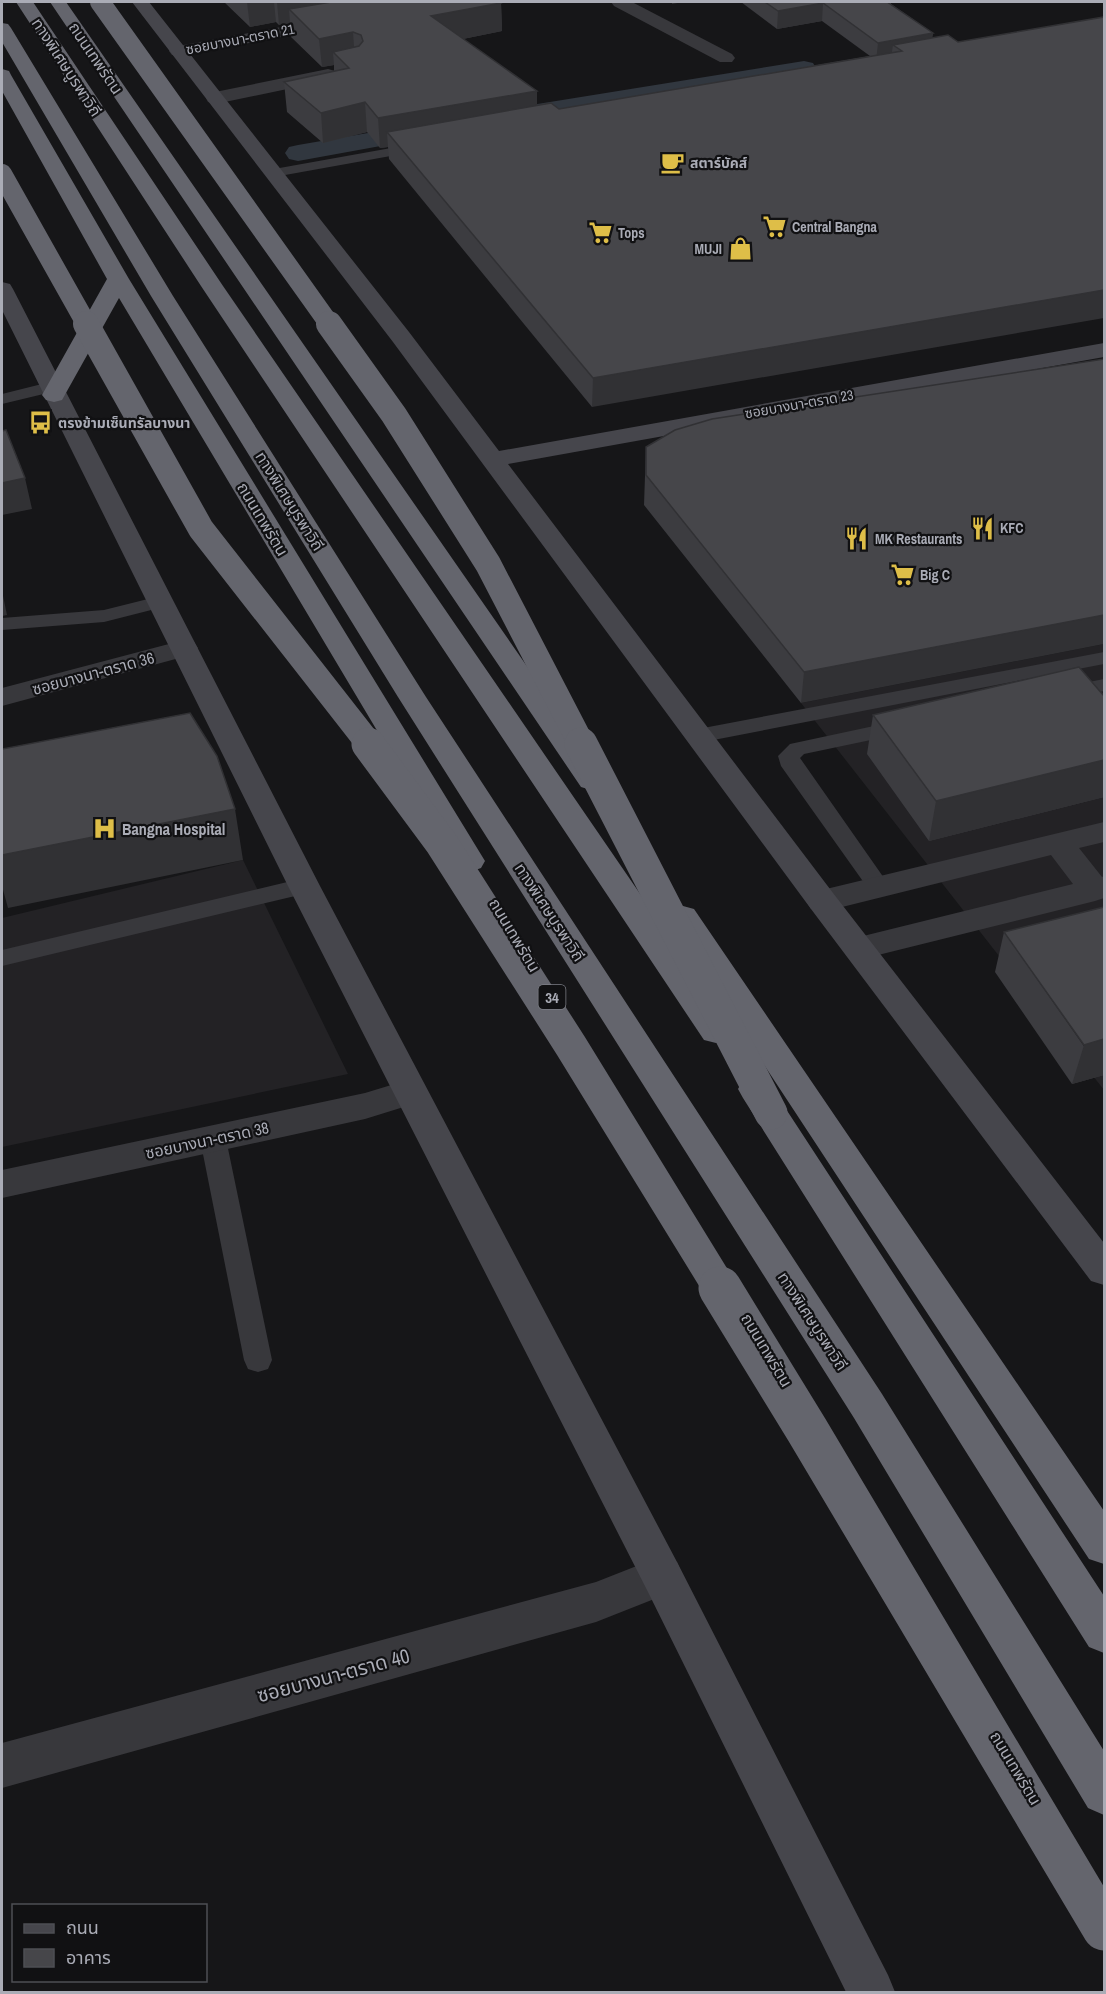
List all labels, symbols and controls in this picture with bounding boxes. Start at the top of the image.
street label: ทางพิเศษบูรพาวิถี [27,13,107,121]
street label: ถนนเทพรัตน [64,18,128,98]
street label: ซอยบางนา-ตราด 21 [184,20,296,58]
cafe icon: สตาร์บัคส์ [659,150,685,176]
place label: สตาร์บัคส์ [690,154,748,172]
supermarket icon: Central Bangna [761,214,787,240]
place label: Central Bangna [792,218,877,236]
supermarket icon: Tops [587,220,613,246]
place label: Tops [618,224,645,242]
shop icon: MUJI [727,236,753,262]
place label: MUJI [695,240,722,258]
street label: ซอยบางนา-ตราด 23 [743,386,855,422]
bus stop icon: ตรงข้ามเซ็นทรัลบางนา [27,410,53,436]
place label: ตรงข้ามเซ็นทรัลบางนา [58,414,190,432]
street label: ทางพิเศษบูรพาวิถี [251,447,329,555]
street label: ถนนเทพรัตน [232,478,294,560]
restaurant icon: KFC [969,515,995,541]
place label: KFC [1000,519,1024,537]
restaurant icon: MK Restaurants [844,526,870,552]
place label: MK Restaurants [875,530,962,548]
supermarket icon: Big C [889,562,915,588]
place label: Big C [920,566,950,584]
street label: ซอยบางนา-ตราด 36 [29,646,157,700]
hospital icon: Bangna Hospital [91,816,117,842]
place label: Bangna Hospital [122,818,226,840]
street label: ทางพิเศษบูรพาวิถี [510,858,590,966]
street label: ถนนเทพรัตน [484,894,546,976]
road number: 34 [538,985,566,1009]
street label: ซอยบางนา-ตราด 38 [143,1116,271,1164]
street label: ทางพิเศษบูรพาวิถี [773,1267,853,1375]
street label: ถนนเทพรัตน [736,1309,798,1391]
street label: ซอยบางนา-ตราด 40 [254,1642,412,1708]
street label: ถนนเทพรัตน [985,1727,1047,1809]
legend [12,1904,207,1982]
text: ถนน [66,1915,99,1940]
text: อาคาร [66,1945,111,1970]

